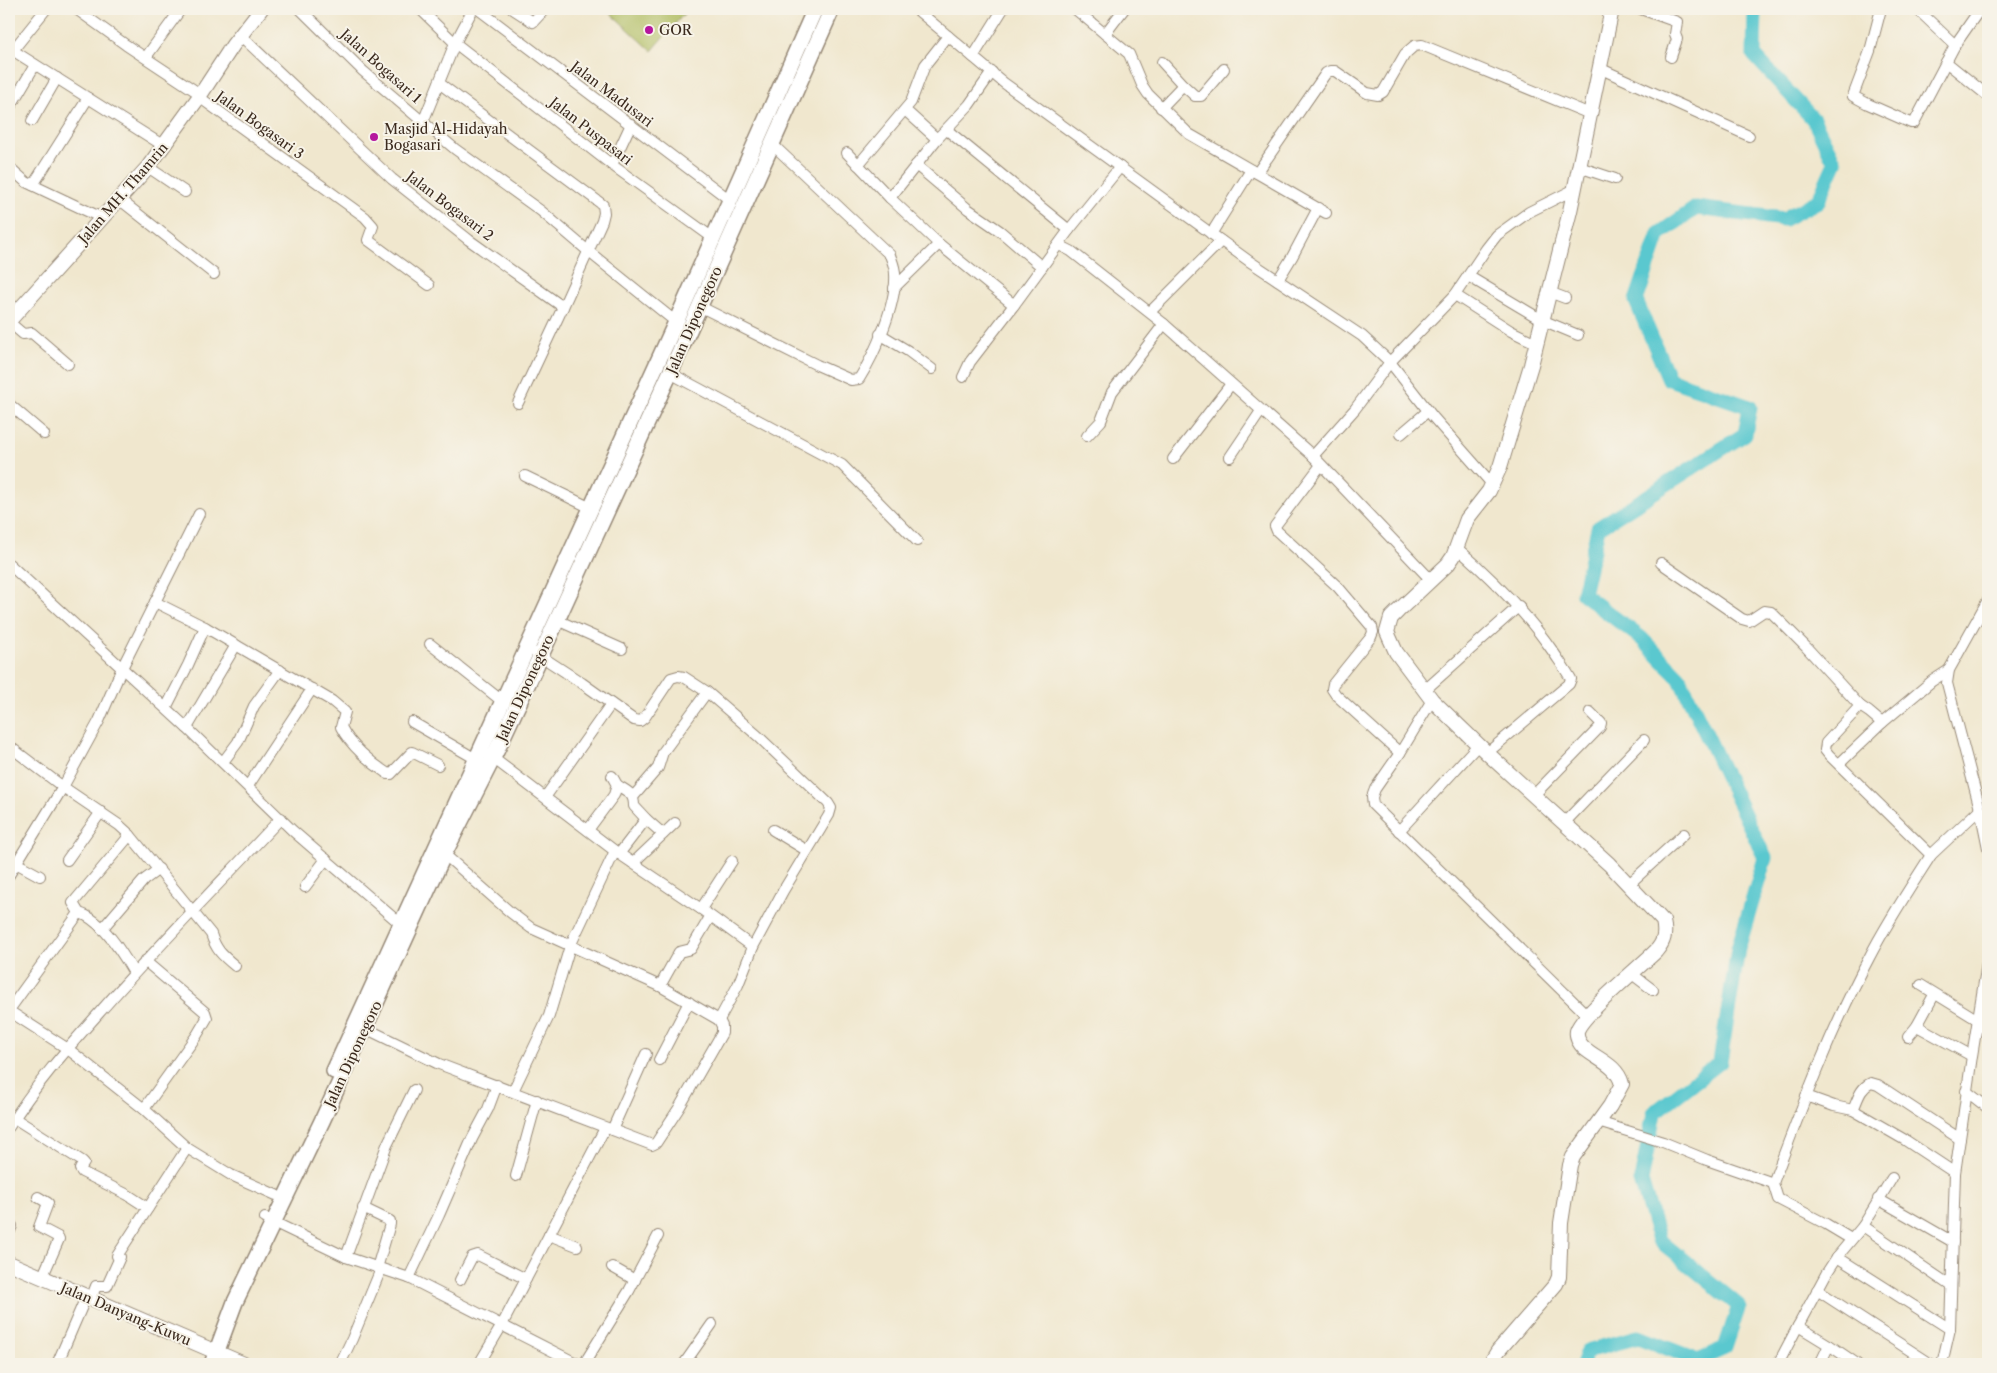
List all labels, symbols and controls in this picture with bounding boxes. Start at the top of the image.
place label: GOR [659,21,693,39]
street label: Jalan Bogasari 1 [335,24,425,107]
marker: GOR [643,24,655,36]
street label: Jalan Madusari [566,56,657,131]
street label: Jalan Bogasari 3 [211,86,308,163]
street label: Jalan Puspasari [545,92,636,169]
place label: Masjid Al-Hidayah Bogasari [384,120,508,154]
marker: Masjid Al-Hidayah Bogasari [368,131,380,143]
street label: Jalan MH. Thamrin [73,139,172,249]
street label: Jalan Bogasari 2 [401,166,497,245]
street label: Jalan Diponegoro [661,263,726,378]
street label: Jalan Diponegoro [492,632,558,746]
street label: Jalan Diponegoro [320,998,386,1112]
street label: Jalan Danyang-Kuwu [56,1278,194,1350]

